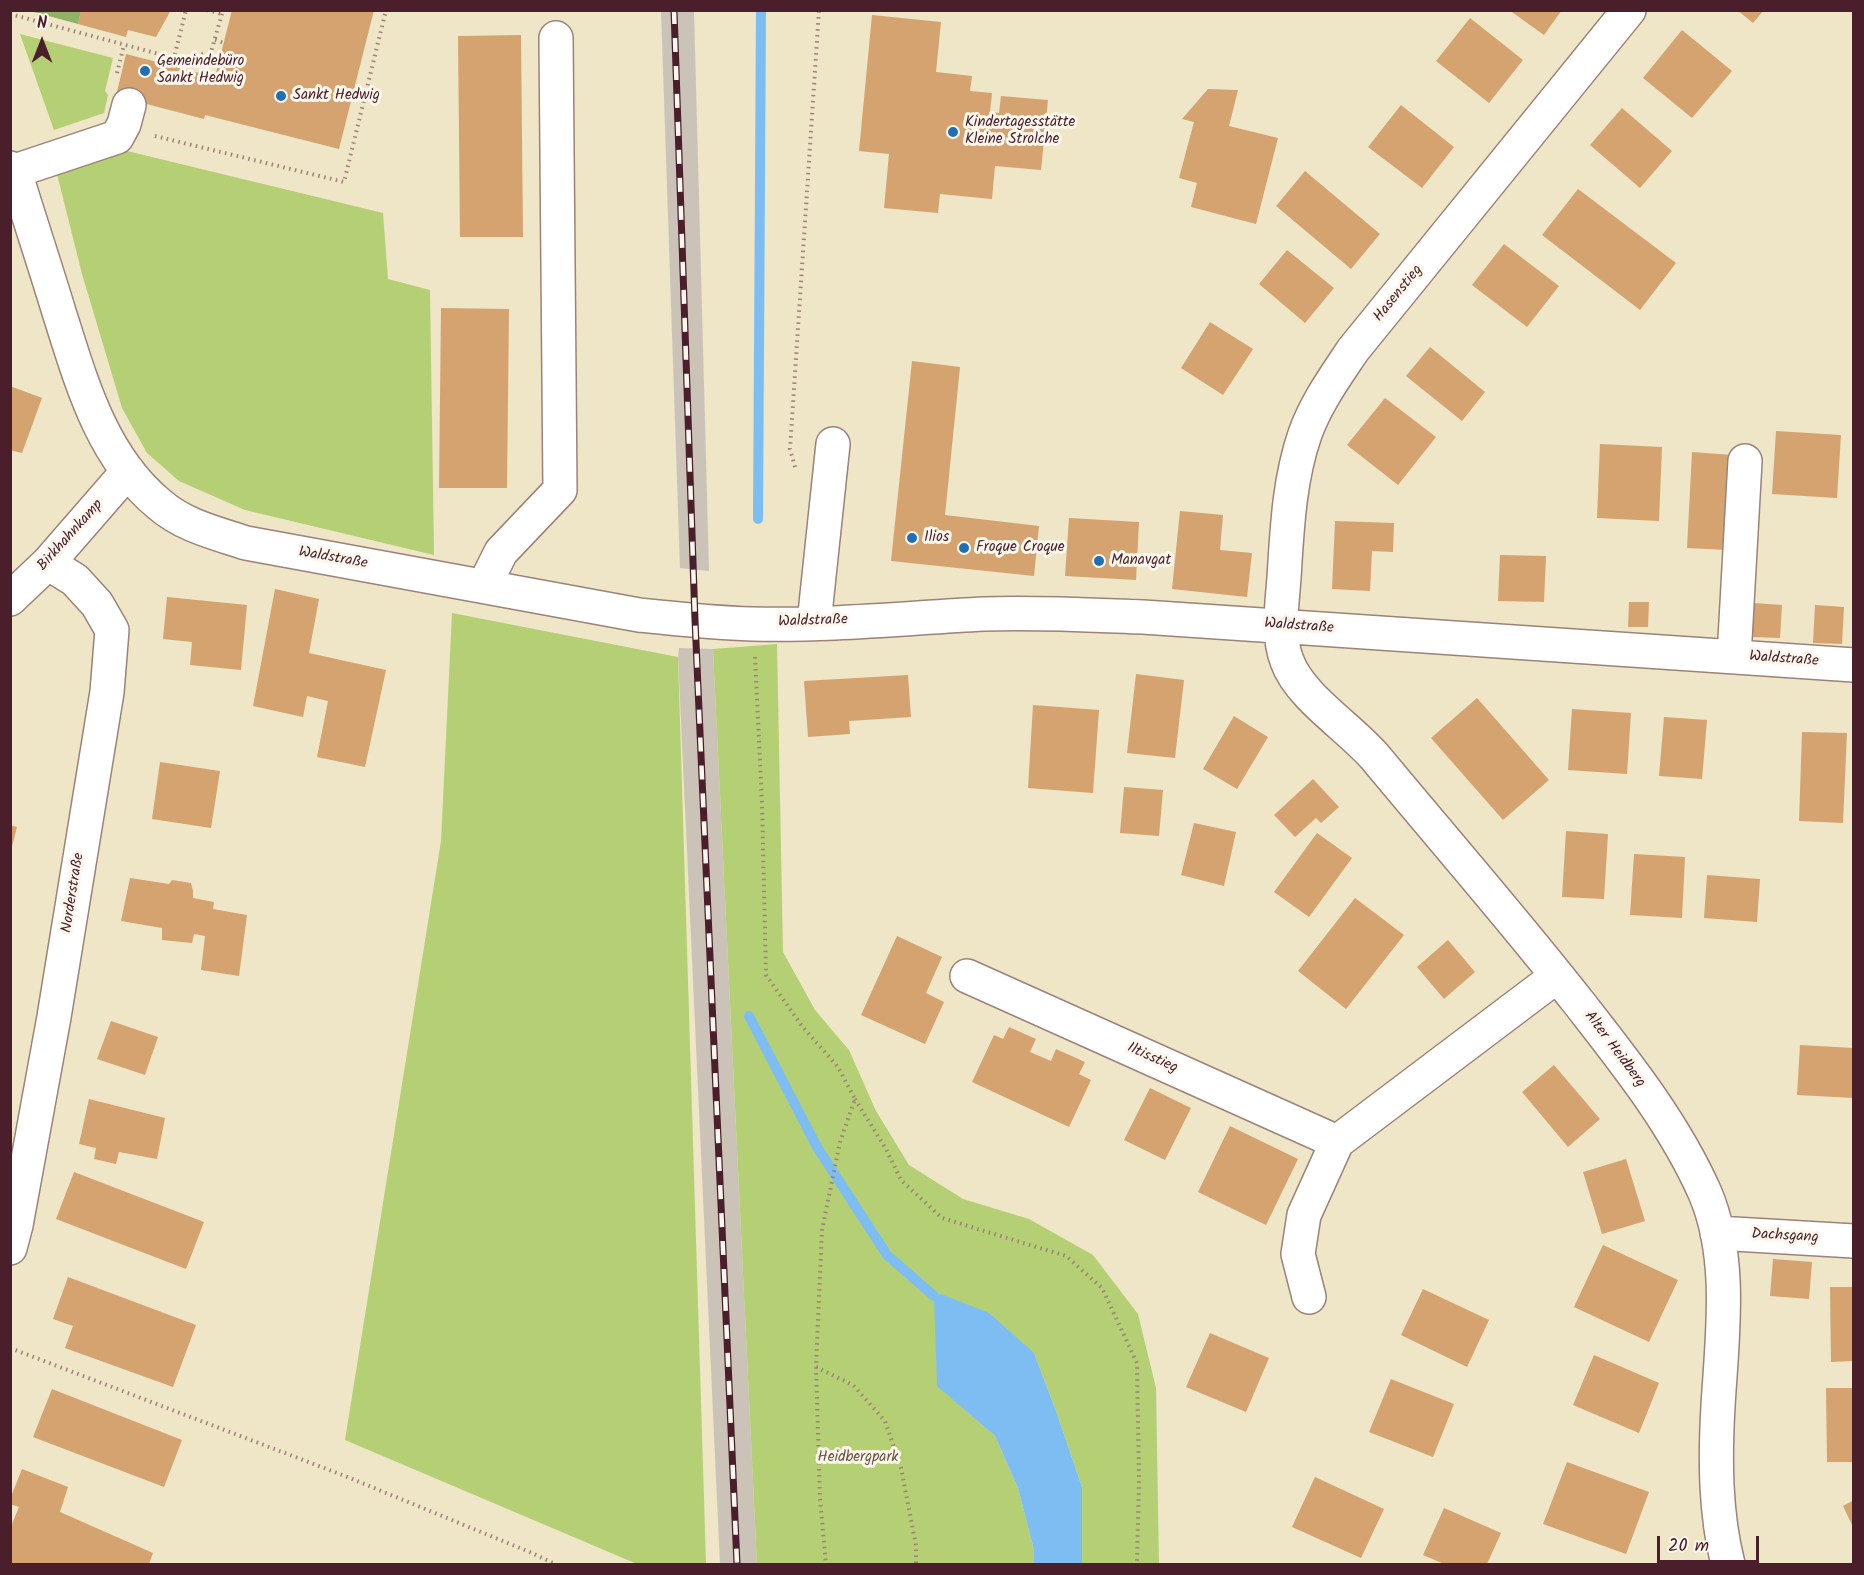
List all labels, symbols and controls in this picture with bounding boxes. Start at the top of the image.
text: N [37,11,47,36]
north arrow [12,12,72,72]
place label: Gemeindebüro Sankt Hedwig [157,53,244,88]
marker: Gemeindebüro Sankt Hedwig [138,64,152,78]
place label: Sankt Hedwig [293,87,380,105]
marker: Sankt Hedwig [274,89,288,103]
place label: Kindertagesstätte Kleine Strolche [965,114,1075,149]
marker: Kindertagesstätte Kleine Strolche [946,125,960,139]
street label: Hasenstieg [1371,262,1427,326]
street label: Birkhahnkamp [34,497,108,575]
place label: Ilios [924,529,949,547]
marker: Ilios [905,531,919,545]
place label: Froque Croque [976,539,1065,557]
marker: Froque Croque [957,541,971,555]
street label: Waldstraße [297,544,369,574]
place label: Manavgat [1111,552,1171,570]
marker: Manavgat [1092,554,1106,568]
street label: Waldstraße [778,612,848,632]
street label: Waldstraße [1264,616,1334,638]
street label: Waldstraße [1749,649,1819,671]
street label: Norderstraße [59,852,89,934]
street label: Alter Heidberg [1579,1008,1649,1092]
street label: Iltisstieg [1124,1040,1180,1078]
street label: Dachsgang [1751,1226,1819,1248]
park label: Heidbergpark [818,1449,898,1467]
scale bar [1660,1524,1762,1562]
text: 20 m [1668,1532,1709,1561]

